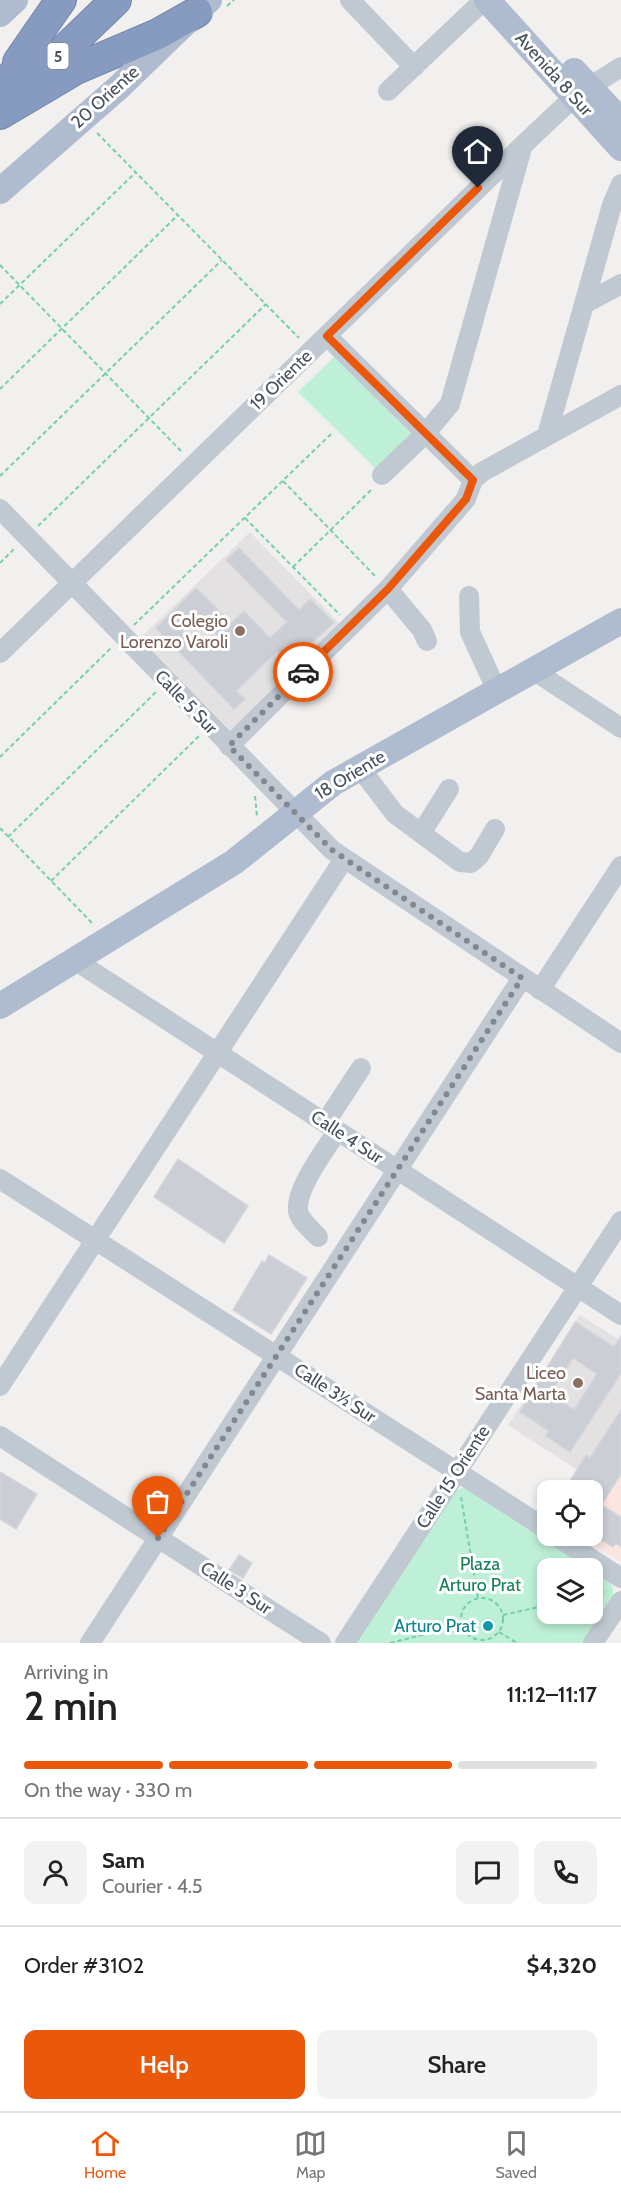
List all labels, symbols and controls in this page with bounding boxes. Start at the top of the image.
street label: Avenida 8 Sur [511,27,598,121]
road number: 5 [48,43,68,69]
street label: 20 Oriente [67,61,143,133]
pin [452,126,503,188]
icon: home [461,135,494,168]
street label: 19 Oriente [245,345,317,415]
place label: Colegio Lorenzo Varoli [120,610,228,653]
marker: Colegio Lorenzo Varoli [233,624,247,638]
courier [273,642,333,702]
icon: car [287,656,320,689]
street label: Calle 5 Sur [150,665,222,739]
street label: 18 Oriente [311,745,389,805]
street label: Calle 4 Sur [307,1106,387,1169]
street label: Calle 3½ Sur [290,1358,380,1428]
place label: Liceo Santa Marta [475,1362,566,1405]
marker: Liceo Santa Marta [571,1376,585,1390]
street label: Calle 15 Oriente [411,1421,495,1533]
pin [132,1476,183,1538]
map controls [537,1480,603,1624]
button: locate [537,1480,603,1546]
icon: bag [141,1485,174,1518]
park label: Plaza Arturo Prat [439,1553,521,1596]
street label: Calle 3 Sur [196,1557,276,1619]
button: layers [537,1558,603,1624]
place label: Arturo Prat [394,1615,476,1637]
marker: Arturo Prat [481,1619,495,1633]
text: Arriving in [24,1660,108,1684]
text: 11:12–11:17 [507,1681,597,1708]
text: 2 min [24,1682,118,1730]
text: On the way · 330 m [24,1778,192,1802]
button: person [24,1841,87,1904]
button: chat [456,1841,519,1904]
button: phone [534,1841,597,1904]
text: Sam [102,1847,145,1874]
text: Courier · 4.5 [102,1874,203,1898]
text: Order #3102 [24,1952,144,1979]
text: $4,320 [526,1952,597,1979]
button: Help [24,2030,305,2099]
button: Share [317,2030,597,2099]
tab: Home [84,2127,126,2182]
tab: Map [294,2127,327,2182]
tab: Saved [495,2127,537,2182]

